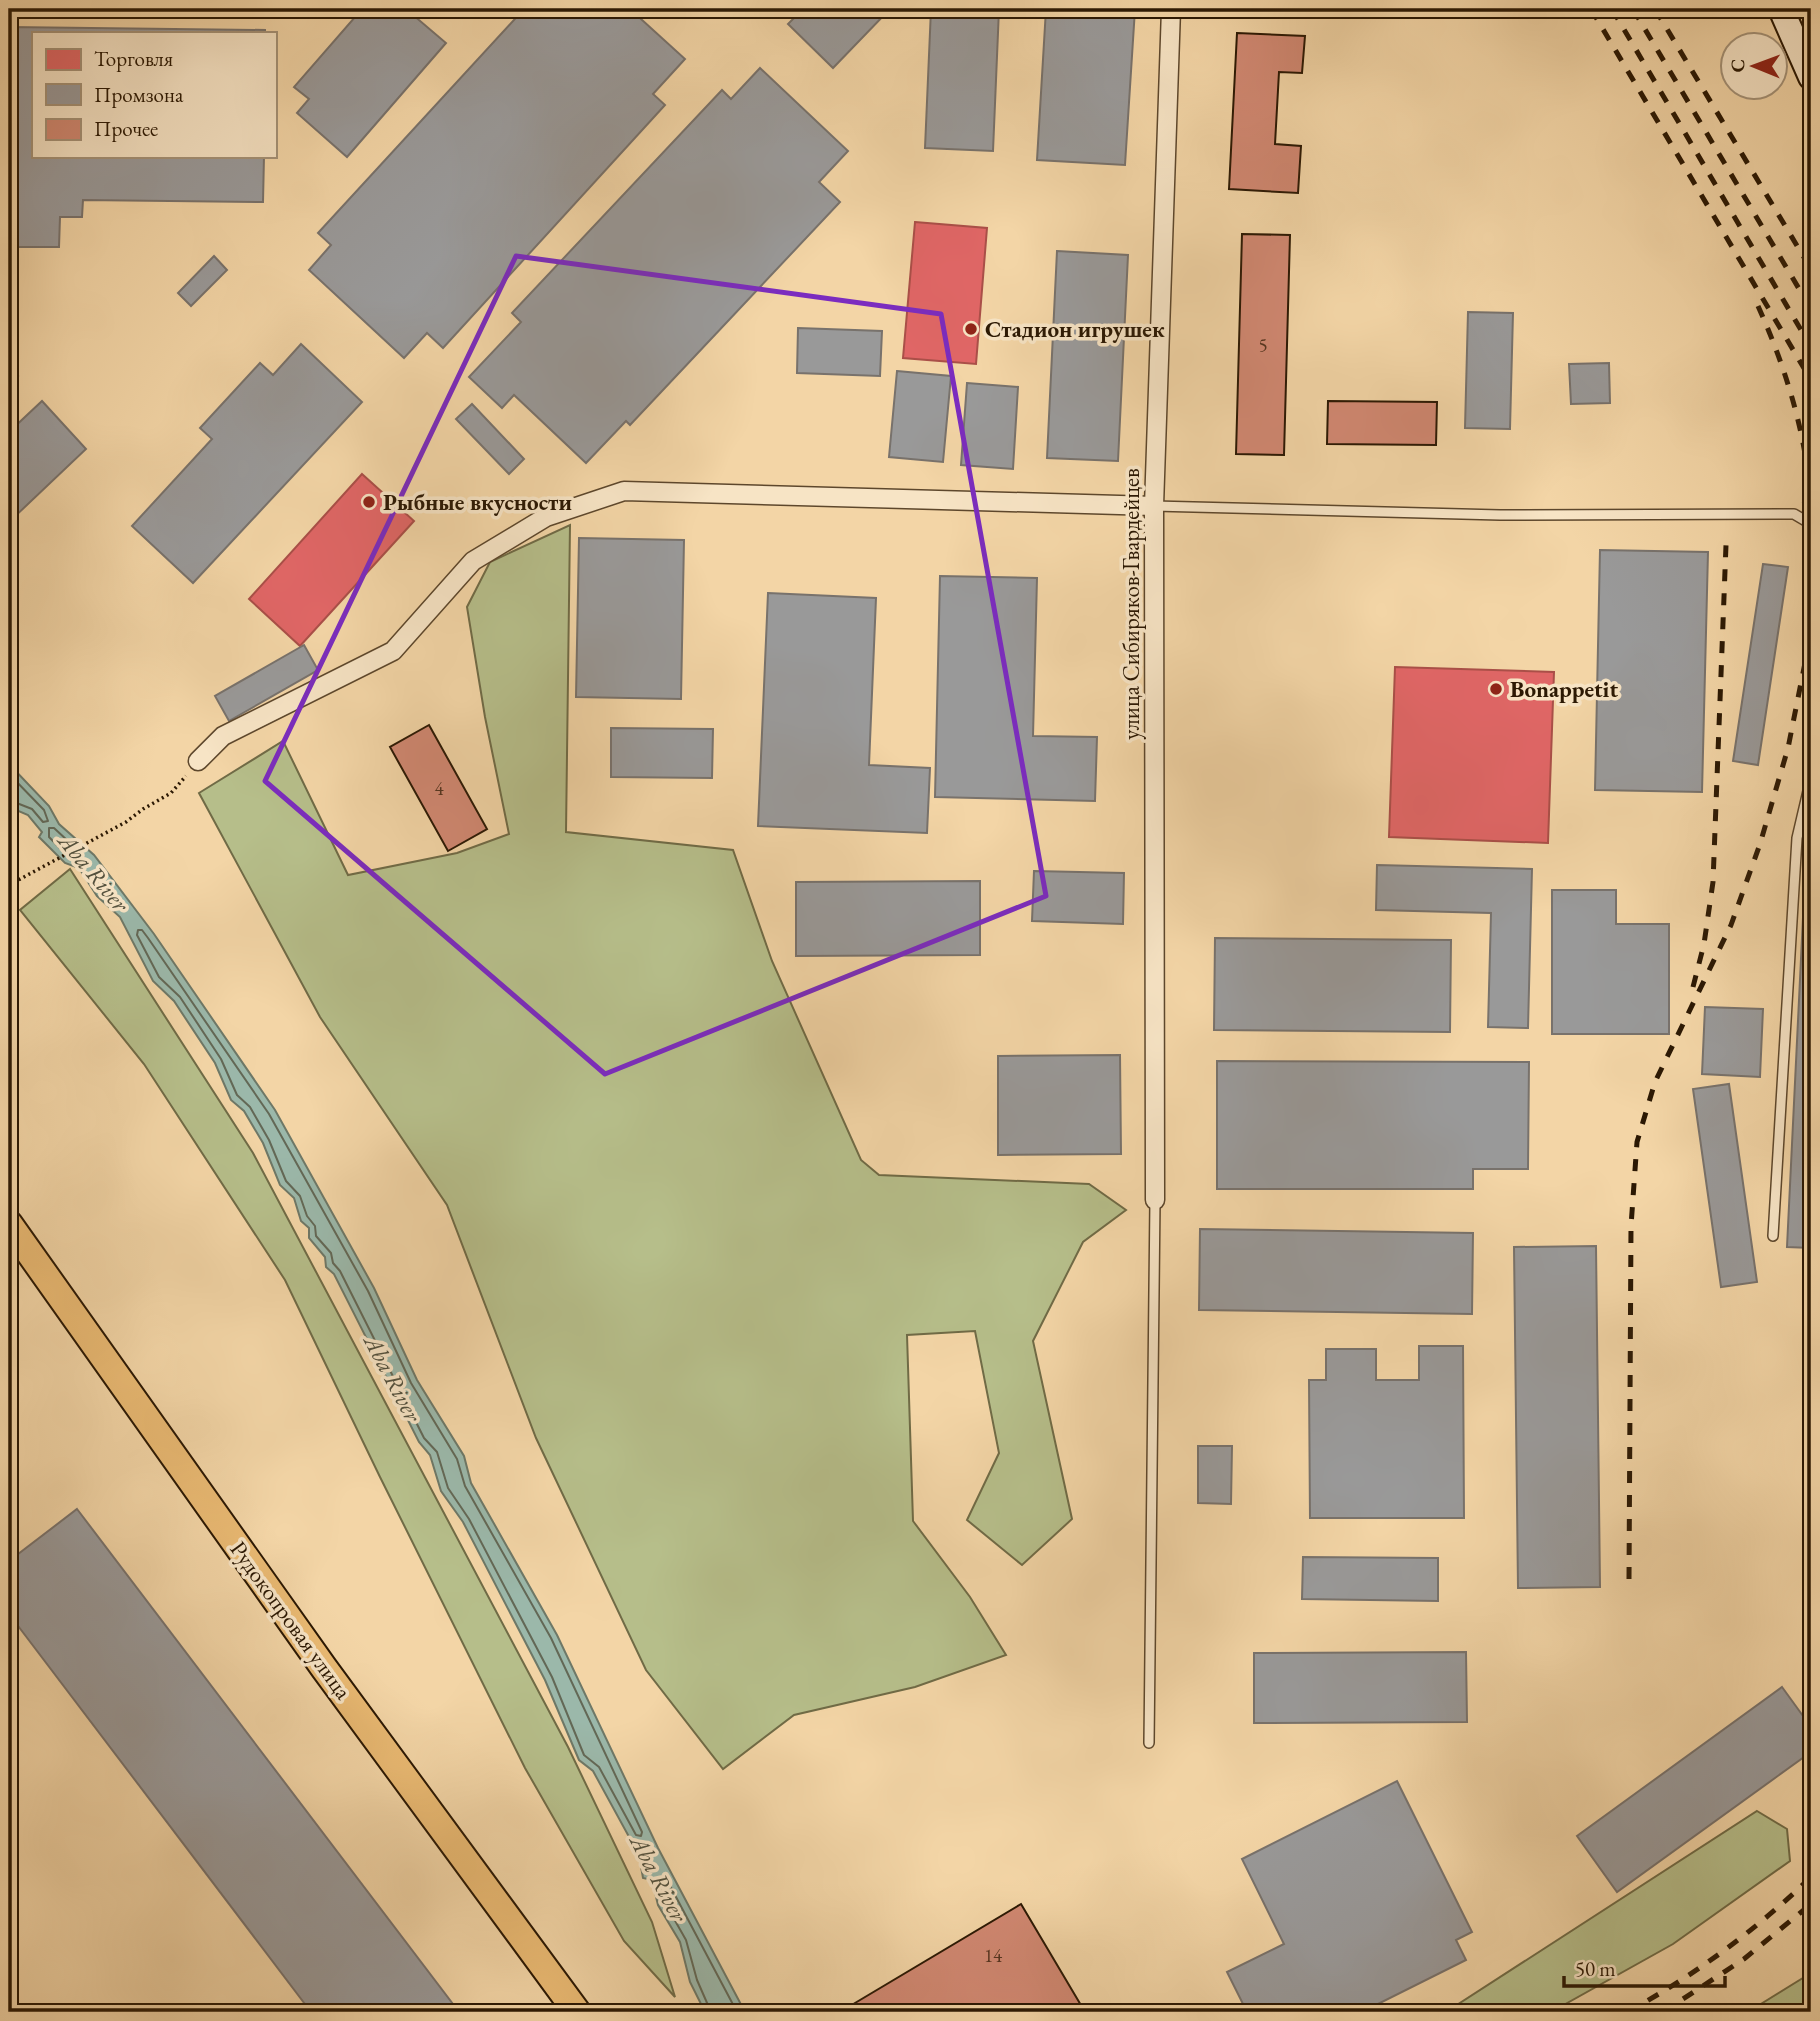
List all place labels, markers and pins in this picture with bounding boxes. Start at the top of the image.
place label: Стадион игрушек [985,314,1165,344]
marker: Стадион игрушек [963,321,979,337]
place label: Рыбные вкусности [383,487,572,517]
marker: Рыбные вкусности [361,494,377,510]
place label: Bonappetit [1510,674,1618,704]
marker: Bonappetit [1488,681,1504,697]

